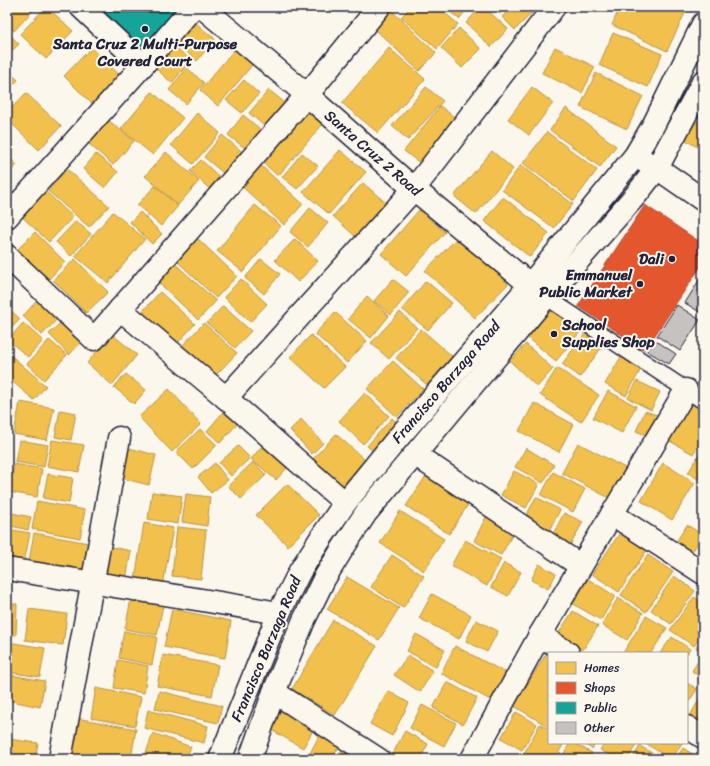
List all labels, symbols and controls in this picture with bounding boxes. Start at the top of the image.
marker: Santa Cruz 2 Multi-Purpose Covered Court [140,24,150,34]
place label: Santa Cruz 2 Multi-Purpose Covered Court [52,31,237,74]
street label: Santa Cruz 2 Road [318,103,429,204]
place label: Dali [639,246,665,272]
marker: Dali [667,254,677,264]
place label: Emmanuel Public Market [539,262,633,305]
marker: Emmanuel Public Market [635,279,645,289]
place label: School Supplies Shop [561,312,655,355]
street label: Francisco Barzaga Road [385,314,508,449]
marker: School Supplies Shop [549,329,559,339]
street label: Francisco Barzaga Road [224,571,309,726]
legend [548,652,688,744]
text: Homes [584,657,620,679]
text: Shops [584,677,615,699]
text: Public [584,697,617,719]
text: Other [584,717,615,739]

